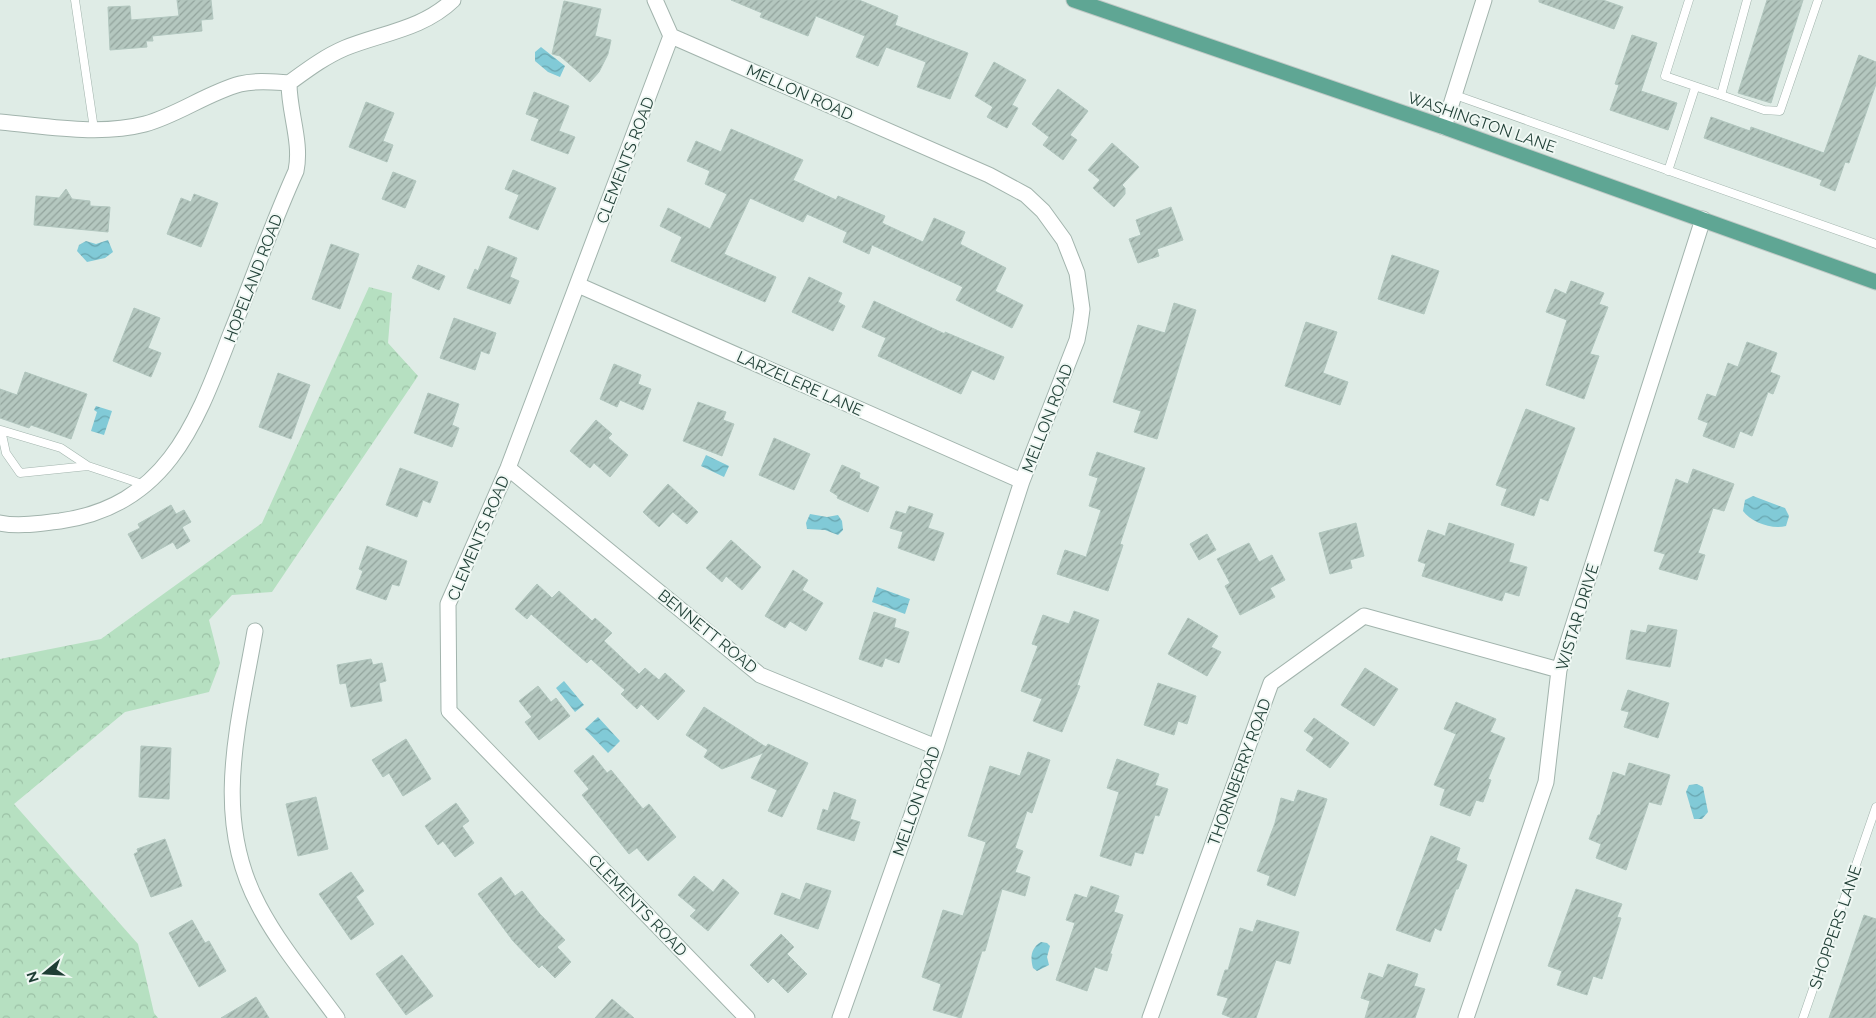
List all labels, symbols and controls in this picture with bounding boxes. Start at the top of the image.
street label: MELLON ROAD [744,60,856,124]
street label: WASHINGTON LANE [1405,88,1559,157]
street label: CLEMENTS ROAD [593,94,658,226]
street label: HOPELAND ROAD [220,211,287,345]
street label: LARZELERE LANE [734,347,866,420]
street label: MELLON ROAD [1018,361,1077,475]
street label: CLEMENTS ROAD [444,473,513,604]
street label: WISTAR DRIVE [1552,561,1603,673]
street label: BENNETT ROAD [654,586,761,677]
street label: THORNBERRY ROAD [1204,696,1275,848]
street label: MELLON ROAD [889,744,944,858]
street label: CLEMENTS ROAD [584,851,691,960]
street label: SHOPPERS LANE [1805,863,1866,992]
north arrow [20,948,70,998]
text: N [23,969,42,985]

